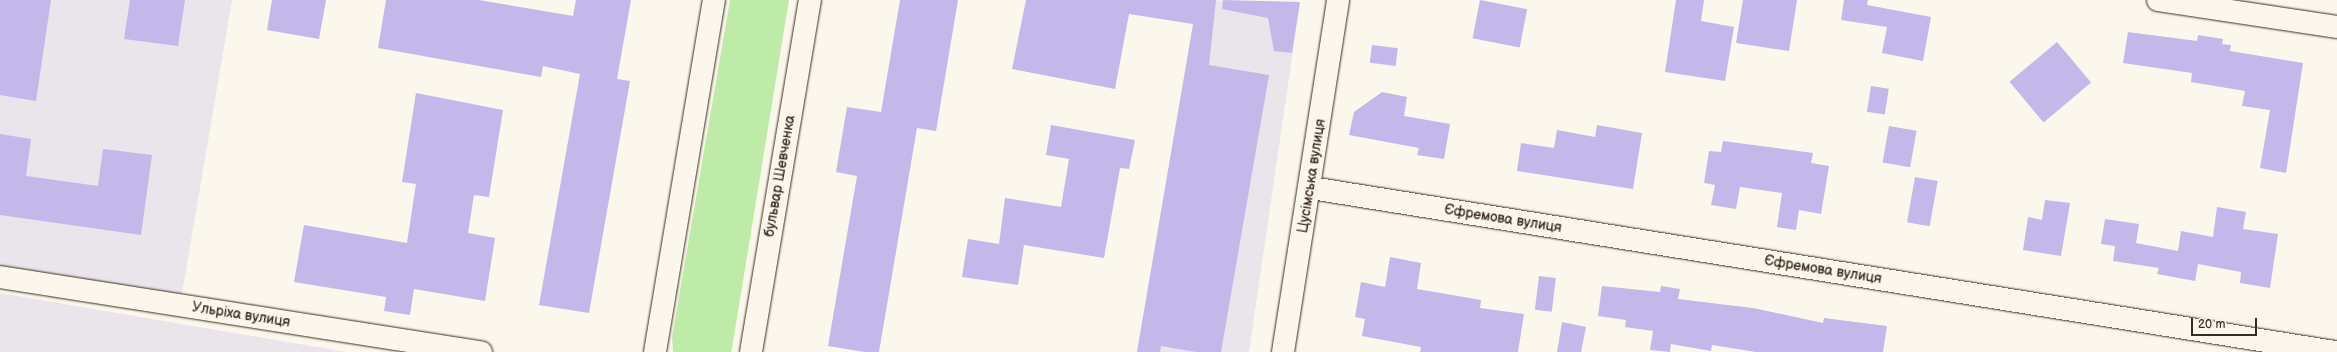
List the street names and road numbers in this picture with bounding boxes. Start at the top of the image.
street label: бульвар Шевченка [761,114,799,238]
street label: Цусімська вулиця [1295,118,1329,234]
street label: Єфремова вулиця [1443,201,1563,237]
street label: Єфремова вулиця [1763,252,1883,288]
street label: Ульріха вулиця [191,299,291,331]

